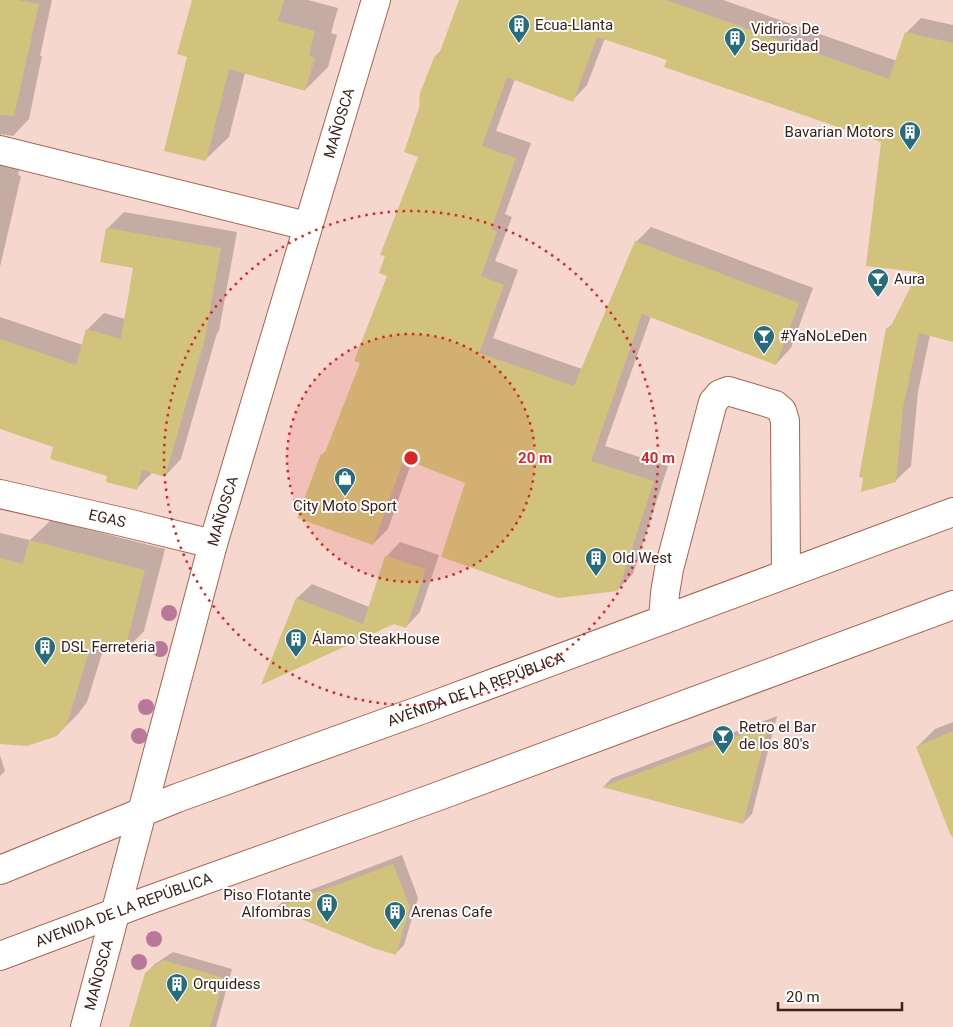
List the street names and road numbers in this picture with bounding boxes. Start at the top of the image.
street label: MAÑOSCA [320,86,358,160]
street label: MAÑOSCA [204,474,242,548]
street label: EGAS [87,506,128,531]
street label: AVENIDA DE LA REPÚBLICA [385,648,567,730]
street label: AVENIDA DE LA REPÚBLICA [33,869,215,951]
street label: MAÑOSCA [81,937,117,1012]

